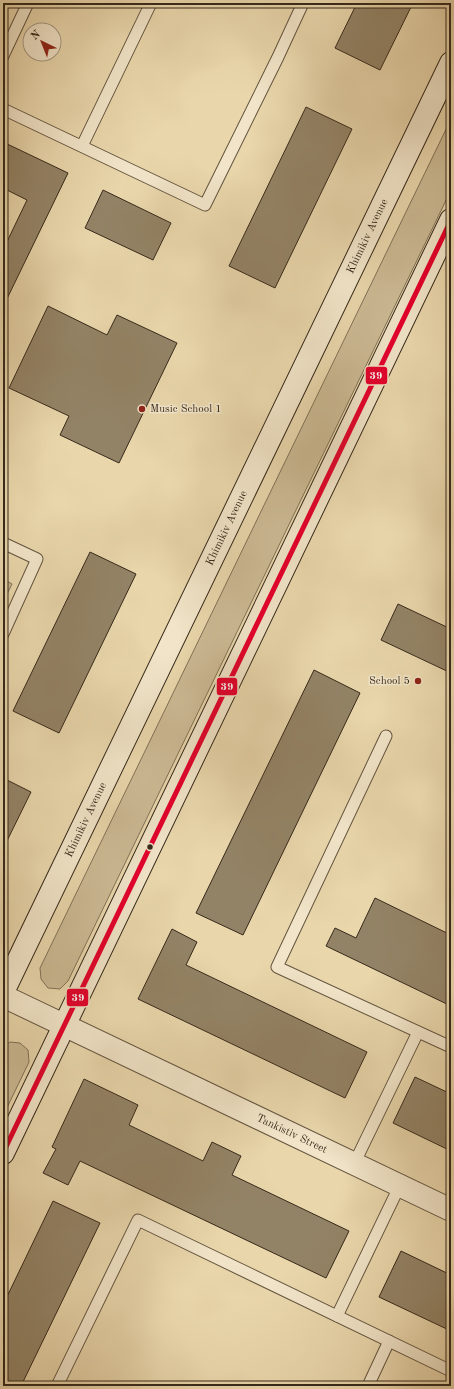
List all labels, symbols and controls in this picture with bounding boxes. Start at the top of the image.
north arrow [22,22,62,62]
text: N [29,28,43,43]
street label: Khimikiv Avenue [345,197,390,275]
line badge: 39 [365,366,388,385]
text: 39 [370,371,382,382]
marker: Music School 1 [137,404,147,414]
place label: Music School 1 [150,404,222,415]
street label: Khimikiv Avenue [204,489,249,567]
place label: School 5 [369,676,410,687]
marker: School 5 [413,676,423,686]
line badge: 39 [216,677,238,696]
text: 39 [221,682,233,693]
street label: Khimikiv Avenue [63,781,109,859]
unlabelled marker [145,842,155,852]
line badge: 39 [66,988,89,1007]
text: 39 [72,993,84,1004]
street label: Tankistiv Street [255,1112,329,1156]

